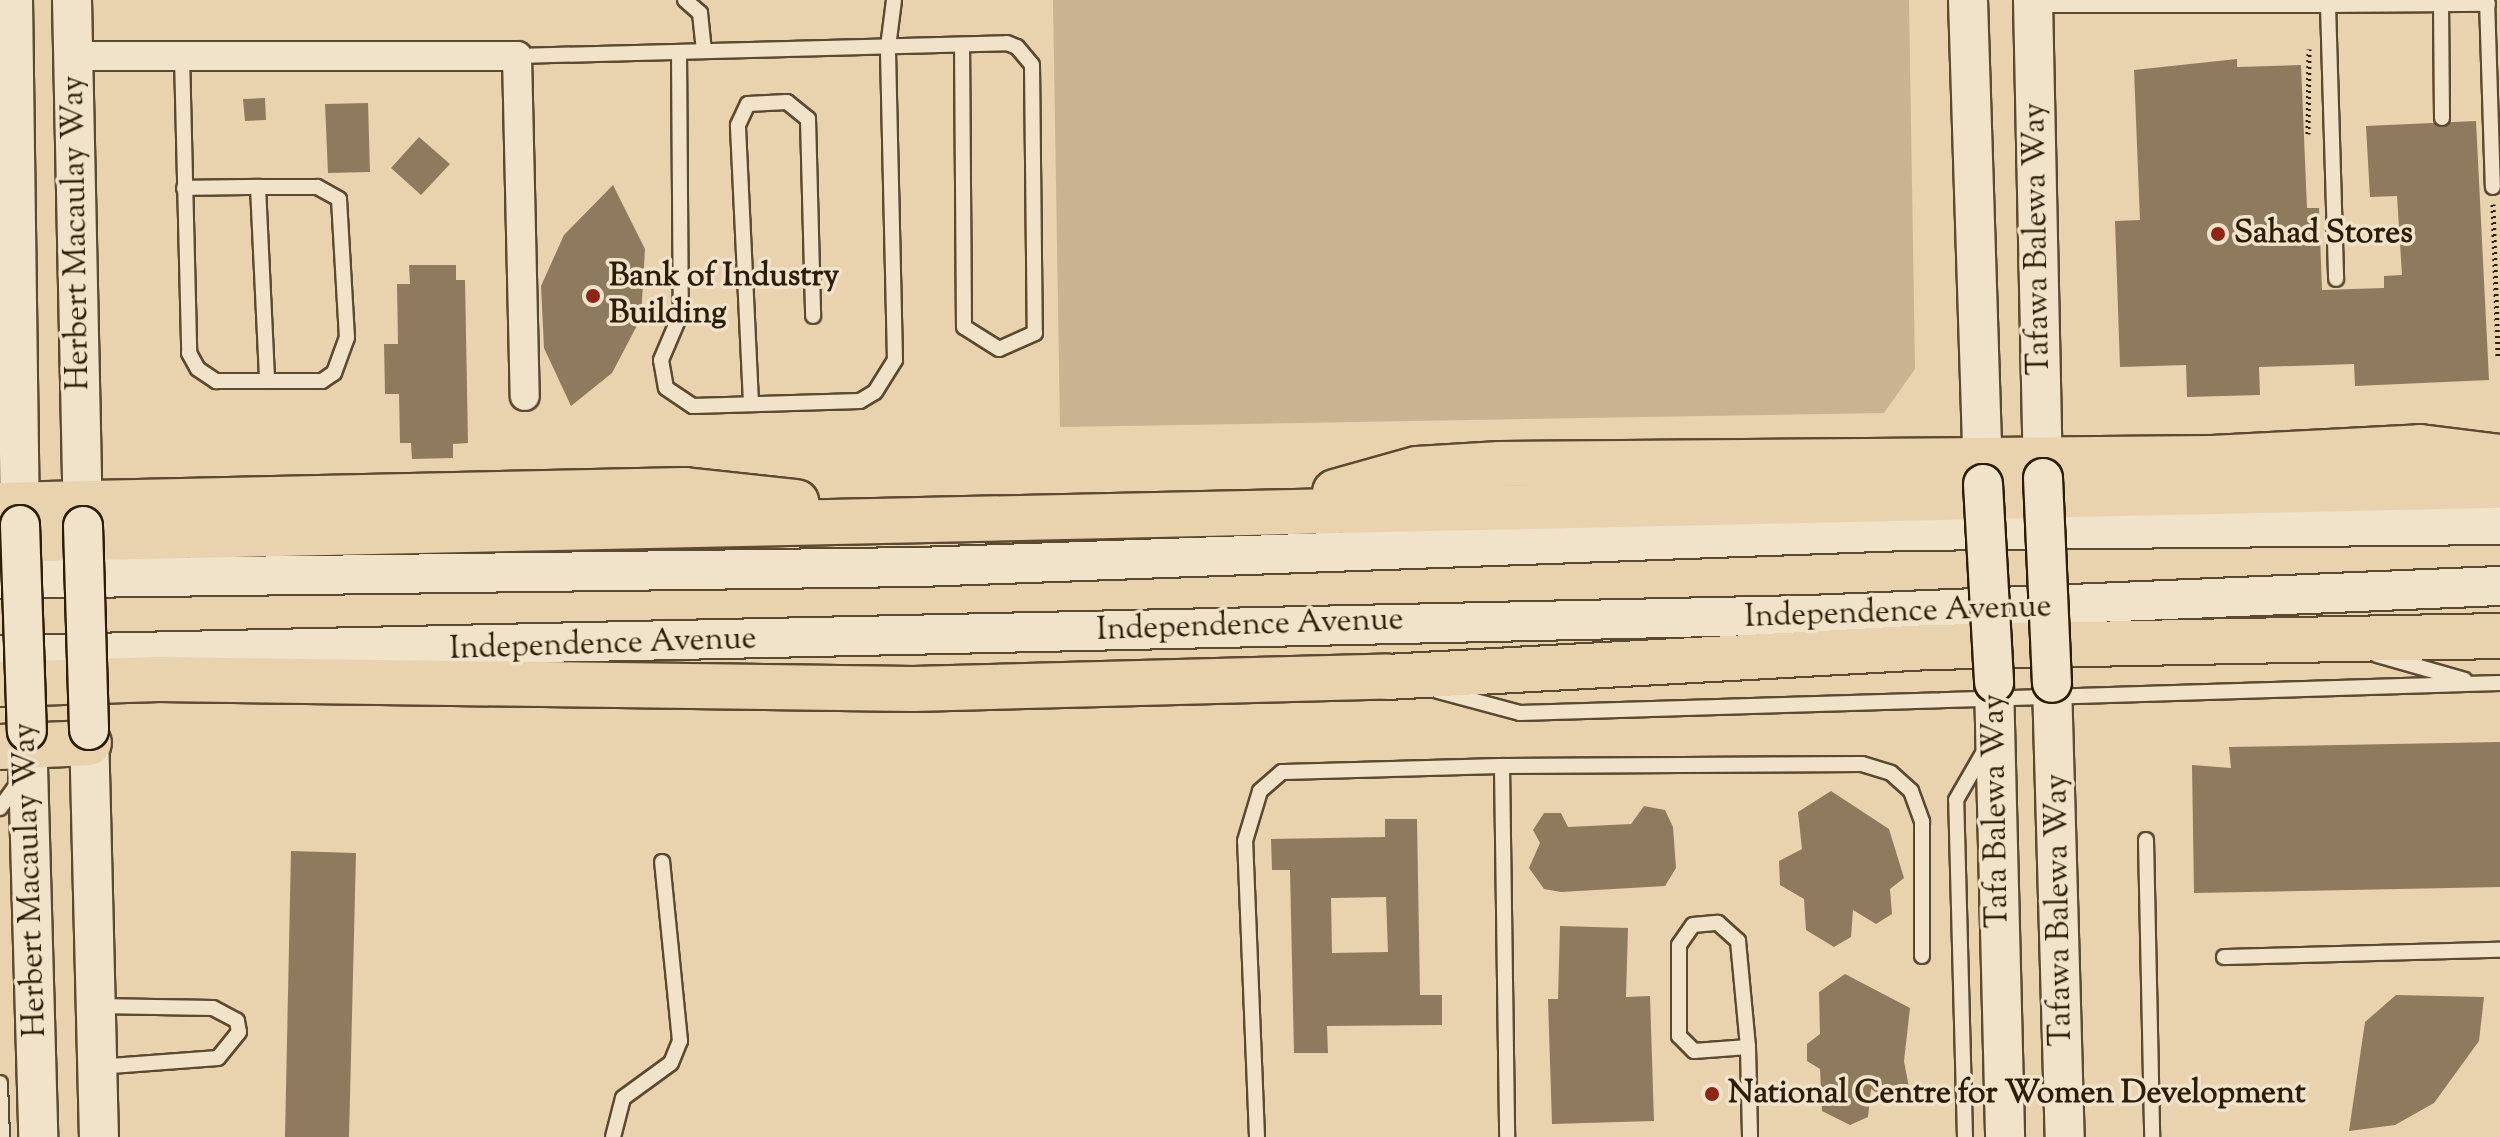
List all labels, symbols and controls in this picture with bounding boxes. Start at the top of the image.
street label: Herbert Macaulay Way [55,75,99,391]
street label: Tafawa Balewa Way [2016,102,2060,376]
place label: Sahad Stores [2234,215,2413,253]
marker: Sahad Stores [2209,225,2227,243]
place label: Bank of Industry Building [609,259,839,334]
marker: Bank of Industry Building [584,287,602,305]
street label: Independence Avenue [1744,588,2052,638]
street label: Independence Avenue [1096,601,1404,651]
street label: Independence Avenue [449,620,757,670]
street label: Tafa Balewa Way [1976,693,2018,929]
street label: Herbert Macaulay Way [6,722,56,1038]
street label: Tafawa Balewa Way [2038,773,2082,1047]
place label: National Centre for Women Development [1728,1075,2306,1113]
marker: National Centre for Women Development [1703,1085,1721,1103]

